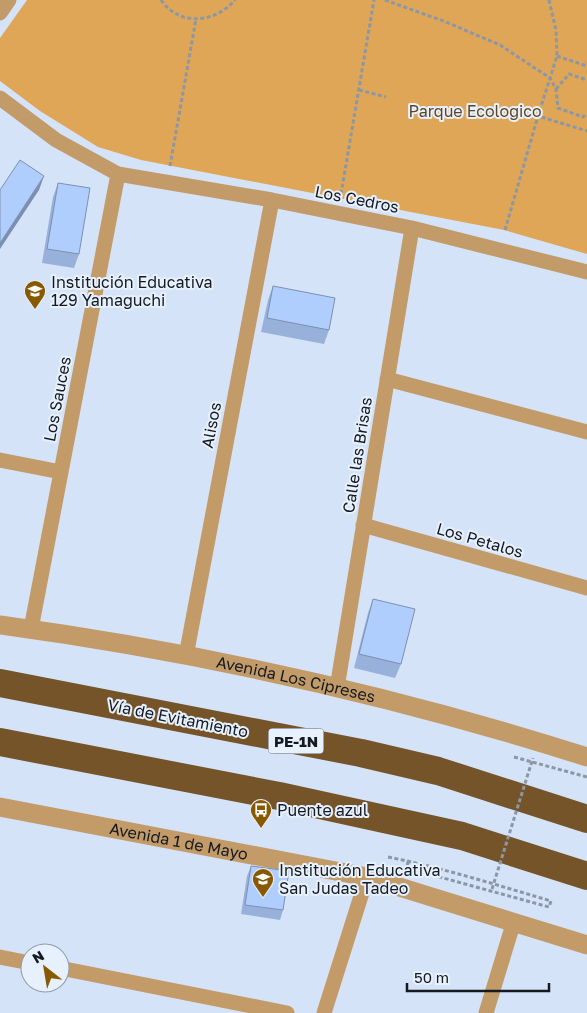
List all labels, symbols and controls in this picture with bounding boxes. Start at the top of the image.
park label: Parque Ecologico [408,101,542,121]
street label: Los Cedros [313,181,401,217]
place label: Institución Educativa 129 Yamaguchi [51,272,213,310]
school or university icon: Institución Educativa 129 Yamaguchi [23,279,47,310]
street label: Los Sauces [39,355,75,443]
street label: Calle las Brisas [338,396,376,514]
street label: Alisos [197,400,225,450]
street label: Los Petalos [434,518,526,562]
street label: Avenida Los Cipreses [215,652,378,707]
street label: Vía de Evitamiento [106,695,250,741]
road number: PE-1N [268,728,324,754]
bus stop icon: Puente azul [249,798,273,829]
place label: Puente azul [277,800,368,820]
street label: Avenida 1 de Mayo [108,818,250,864]
place label: Institución Educativa San Judas Tadeo [279,860,441,898]
school or university icon: Institución Educativa San Judas Tadeo [251,867,275,898]
north arrow [20,943,70,993]
text: N [29,946,47,966]
scale bar [407,960,550,992]
text: 50 m [414,968,449,986]

